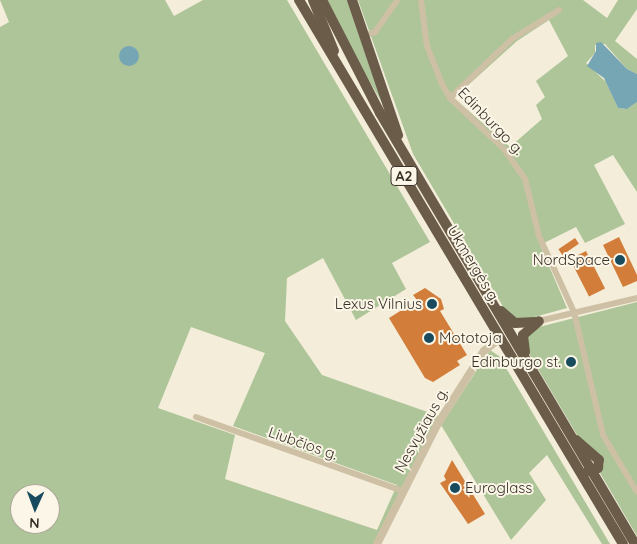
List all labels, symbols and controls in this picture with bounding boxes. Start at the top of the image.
street label: Edinburgo g. [454,83,528,159]
road number: A2 [390,165,418,188]
street label: Ukmergės g. [444,222,504,306]
place label: NordSpace [533,251,610,269]
marker: NordSpace [614,254,626,266]
place label: Lexus Vilnius [335,295,422,313]
marker: Lexus Vilnius [426,298,438,310]
place label: Mototoja [439,329,502,347]
marker: Mototoja [423,332,435,344]
place label: Edinburgo st. [471,353,561,371]
marker: Edinburgo st. [565,356,577,368]
street label: Nesvyžiaus g. [390,385,452,475]
street label: Liubčios g. [266,423,340,463]
place label: Euroglass [465,479,532,497]
marker: Euroglass [449,482,461,494]
north arrow [10,484,60,534]
text: N [29,514,40,532]

